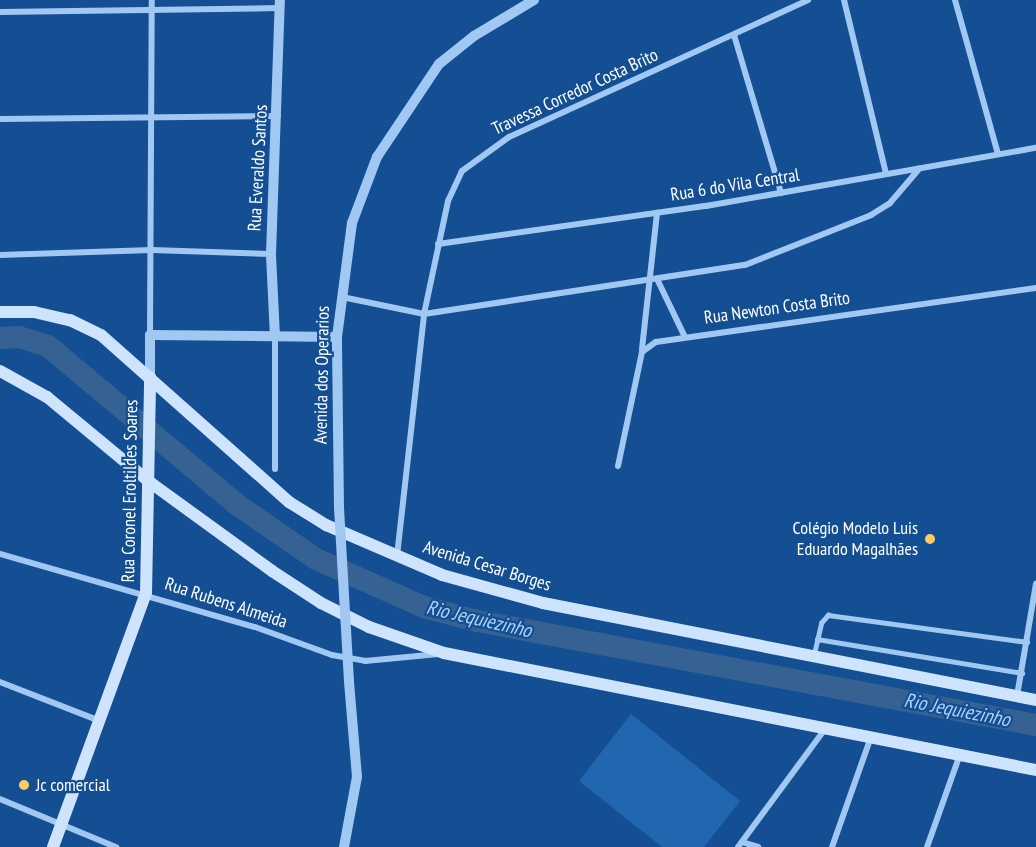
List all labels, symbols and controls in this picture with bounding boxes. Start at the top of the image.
street label: Travessa Corredor Costa Brito [488,44,662,140]
street label: Rua Everaldo Santos [244,104,272,232]
street label: Rua 6 do Vila Central [669,164,801,206]
street label: Rua Newton Costa Brito [703,287,851,329]
street label: Avenida dos Operarios [310,306,334,444]
street label: Rua Coronel Eroltildes Soares [118,399,142,583]
place label: Colégio Modelo Luis Eduardo Magalhães [792,518,918,560]
marker: Colégio Modelo Luis Eduardo Magalhães [923,532,937,546]
street label: Avenida Cesar Borges [420,536,554,596]
street label: Rua Rubens Almeida [162,573,290,633]
water label: Rio Jequiezinho [424,595,534,643]
water label: Rio Jequiezinho [902,688,1012,732]
place label: Jc comercial [36,774,110,796]
marker: Jc comercial [17,778,31,792]

